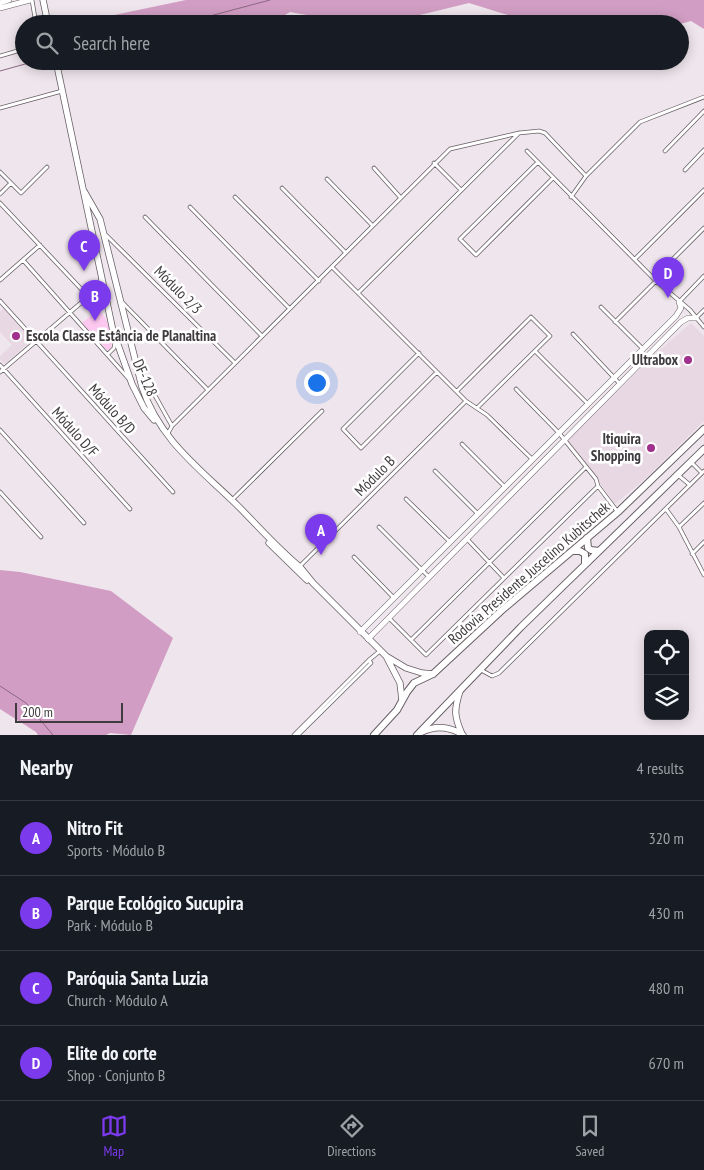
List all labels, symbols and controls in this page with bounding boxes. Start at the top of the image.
search box [15,15,689,70]
icon: search [33,29,61,57]
text: Search here [73,31,150,55]
pin: C [68,230,100,271]
pin: D [652,257,684,298]
street label: Módulo 2/3 [150,262,206,318]
pin: B [79,280,111,321]
place label: Escola Classe Estância de Planaltina [26,326,216,345]
marker: Escola Classe Estância de Planaltina [10,330,22,342]
place label: Ultrabox [632,350,678,369]
marker: Ultrabox [682,354,694,366]
street label: DF-128 [129,356,162,399]
your location [304,370,330,396]
street label: Módulo B/D [85,379,140,438]
street label: Módulo D/F [48,403,103,461]
place label: Itiquira Shopping [591,429,641,465]
marker: Itiquira Shopping [645,442,657,454]
street label: Módulo B [351,452,399,500]
street label: Rodovia Presidente Juscelino Kubitschek [444,497,613,648]
pin: A [305,514,337,555]
map controls [644,630,689,720]
button: locate [644,630,689,675]
button: layers [644,675,689,720]
scale bar [15,700,122,723]
text: 200 m [22,703,53,721]
text: Nearby [20,754,73,781]
text: 4 results [637,758,684,778]
text: Nitro Fit [67,816,123,840]
text: A [32,828,40,848]
text: 320 m [649,828,684,848]
text: Sports · Módulo B [67,840,165,860]
text: Parque Ecológico Sucupira [67,891,244,915]
text: B [32,903,40,923]
text: 430 m [649,903,684,923]
text: Park · Módulo B [67,915,153,935]
text: Paróquia Santa Luzia [67,966,208,990]
text: C [32,978,40,998]
text: 480 m [649,978,684,998]
text: Church · Módulo A [67,990,168,1010]
text: Elite do corte [67,1041,157,1065]
text: D [32,1053,40,1073]
text: 670 m [649,1053,684,1073]
text: Shop · Conjunto B [67,1065,165,1085]
tab: Map [100,1112,128,1160]
tab: Directions [327,1112,376,1160]
tab: Saved [575,1112,604,1160]

